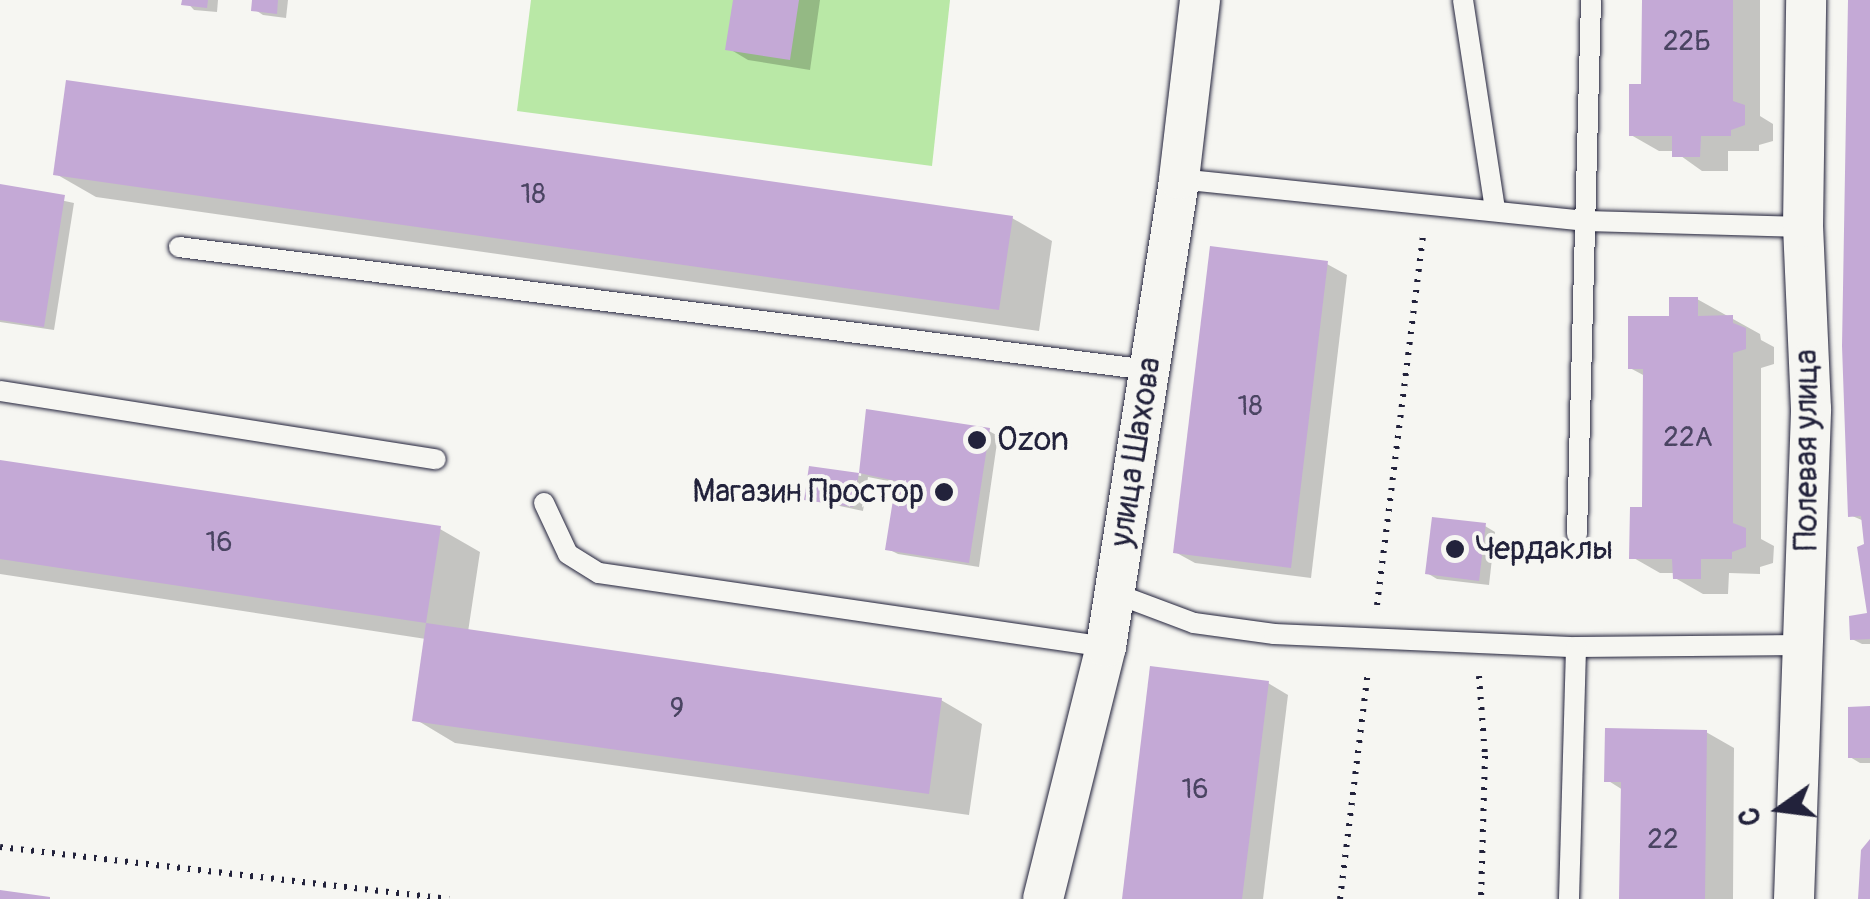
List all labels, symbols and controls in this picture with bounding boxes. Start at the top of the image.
house number: 22Б [1663,25,1711,59]
house number: 18 [520,178,546,212]
street label: Полевая улица [1788,349,1826,551]
street label: улица Шахова [1102,354,1170,550]
house number: 18 [1237,390,1263,424]
place label: Ozon [997,421,1069,459]
house number: 22А [1663,421,1713,455]
marker: Ozon [966,429,988,451]
place label: Магазин Простор [692,473,924,511]
marker: Магазин Простор [933,481,955,503]
house number: 16 [205,526,233,560]
place label: Чердаклы [1475,530,1613,568]
marker: Чердаклы [1444,538,1466,560]
house number: 9 [670,692,684,726]
north arrow [1730,759,1830,859]
house number: 16 [1181,773,1209,807]
text: С [1731,804,1769,829]
house number: 22 [1647,823,1679,857]

